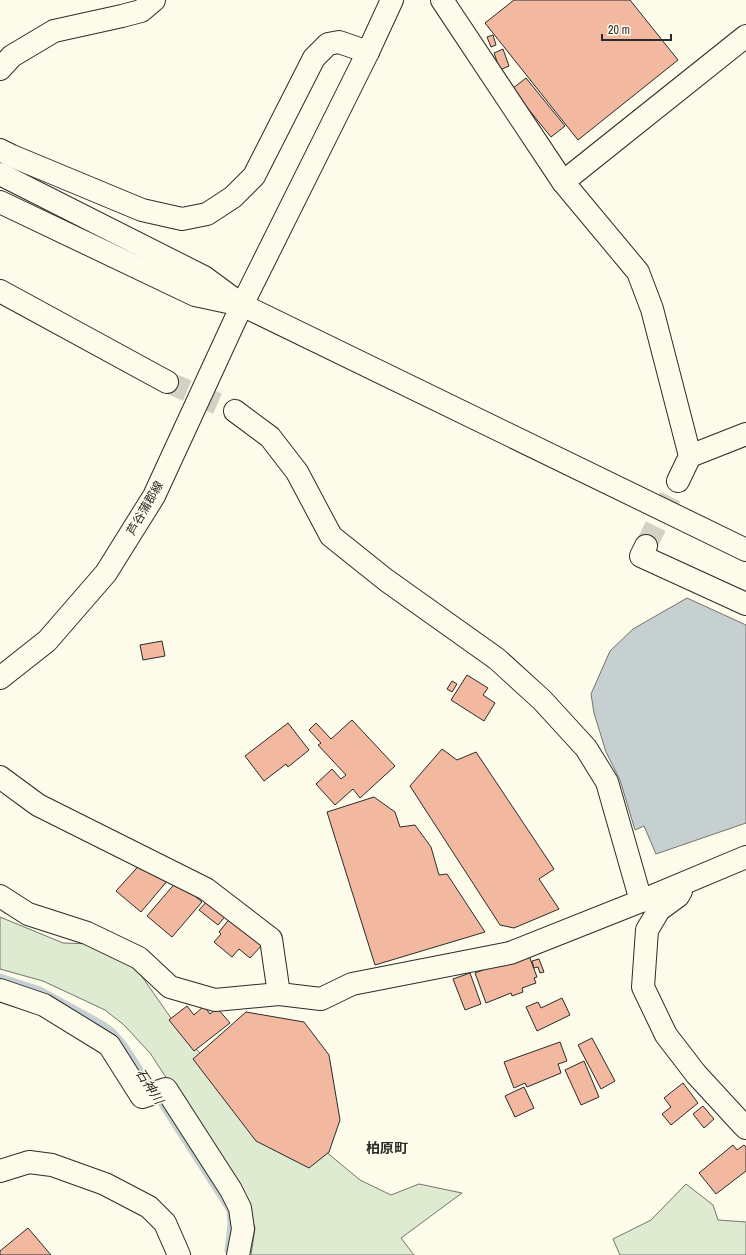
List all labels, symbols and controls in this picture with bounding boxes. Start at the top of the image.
scale bar [602,16,671,42]
text: 20 m [608,22,630,38]
street label: 芦谷蒲郡線 [123,478,167,538]
water label: 石神川 [132,1065,168,1109]
district label: 柏原町 [366,1139,408,1157]

